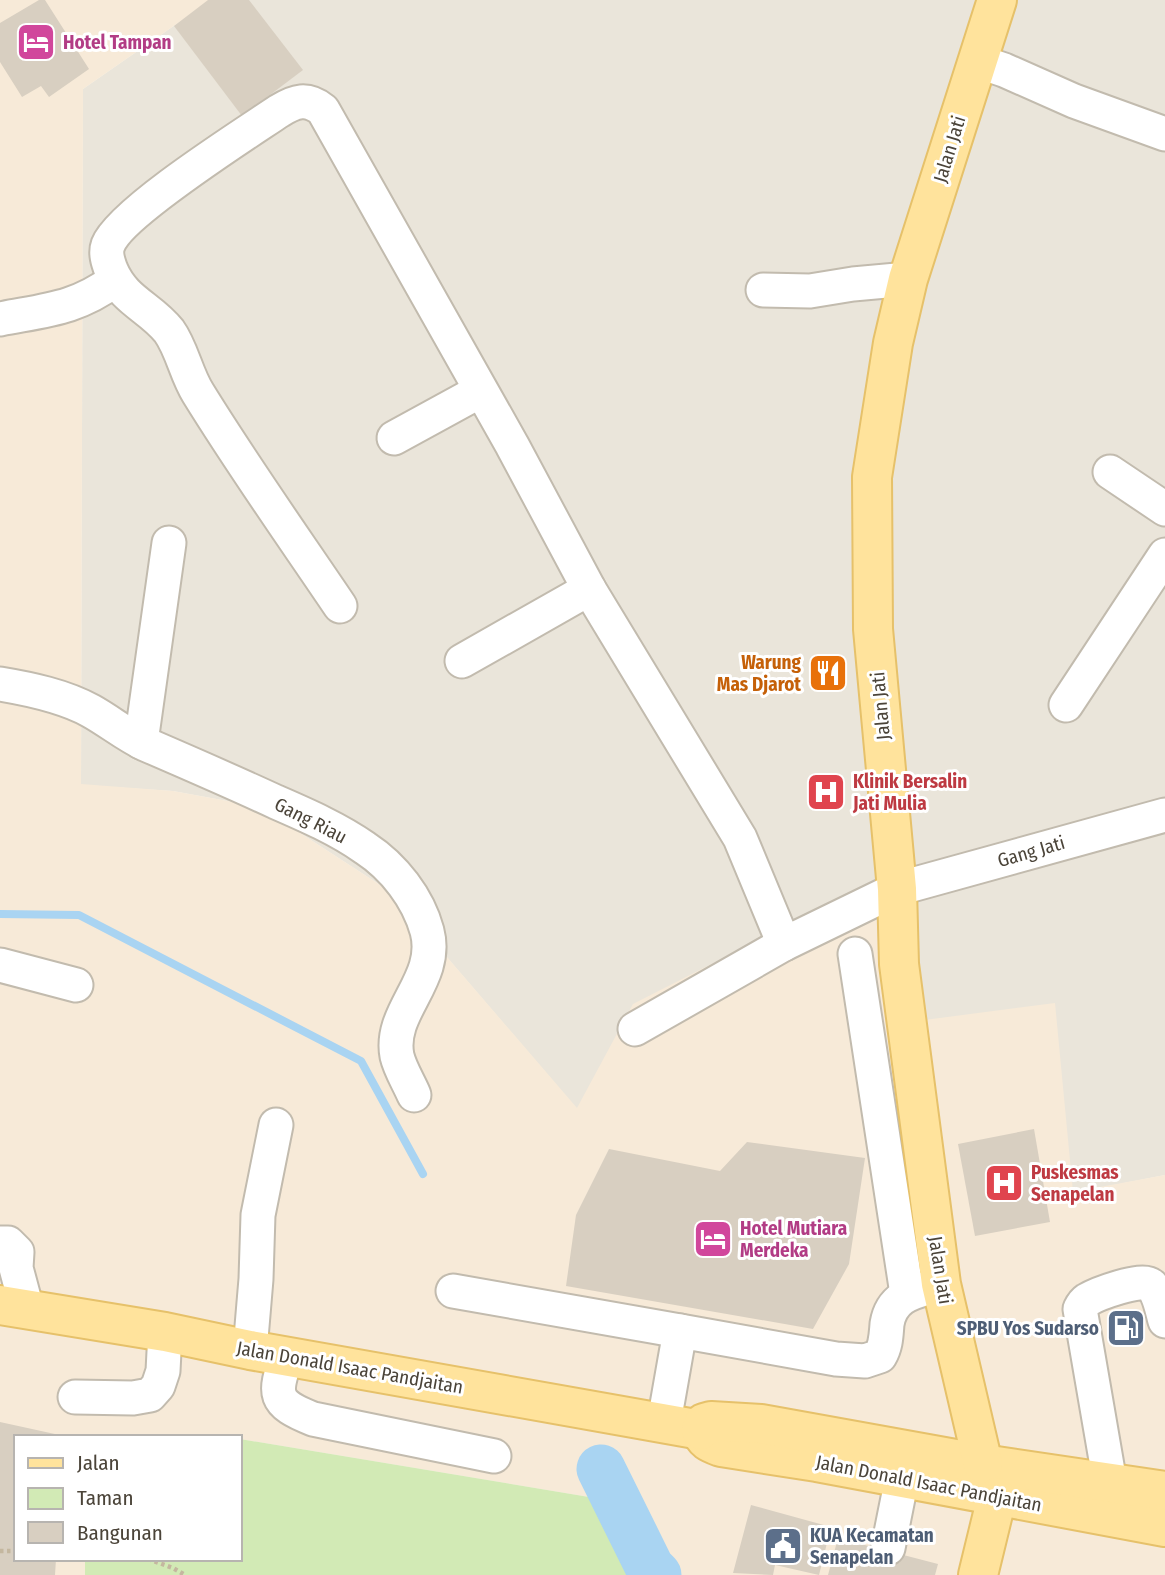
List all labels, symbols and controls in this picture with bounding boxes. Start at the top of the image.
hotel icon: Hotel Tampan [15,21,57,63]
place label: Hotel Tampan [63,31,172,54]
street label: Jalan Jati [928,113,970,185]
place label: Warung Mas Djarot [717,651,802,696]
restaurant icon: Warung Mas Djarot [807,652,849,694]
street label: Jalan Jati [866,671,895,741]
place label: Klinik Bersalin Jati Mulia [852,770,967,815]
hospital icon: Klinik Bersalin Jati Mulia [805,771,847,813]
street label: Gang Riau [271,792,351,848]
street label: Gang Jati [995,831,1068,872]
place label: Puskesmas Senapelan [1031,1161,1119,1206]
hospital icon: Puskesmas Senapelan [983,1162,1025,1204]
place label: Hotel Mutiara Merdeka [740,1217,847,1262]
hotel icon: Hotel Mutiara Merdeka [692,1218,734,1260]
street label: Jalan Jati [924,1234,957,1306]
fuel station icon: SPBU Yos Sudarso [1105,1307,1147,1349]
place label: SPBU Yos Sudarso [957,1317,1099,1340]
street label: Jalan Donald Isaac Pandjaitan [235,1336,465,1399]
legend [14,1435,242,1561]
text: Jalan [77,1450,120,1476]
street label: Jalan Donald Isaac Pandjaitan [814,1450,1044,1517]
text: Taman [77,1485,133,1511]
text: Bangunan [77,1520,163,1546]
place label: KUA Kecamatan Senapelan [810,1524,934,1569]
public building icon: KUA Kecamatan Senapelan [762,1525,804,1567]

